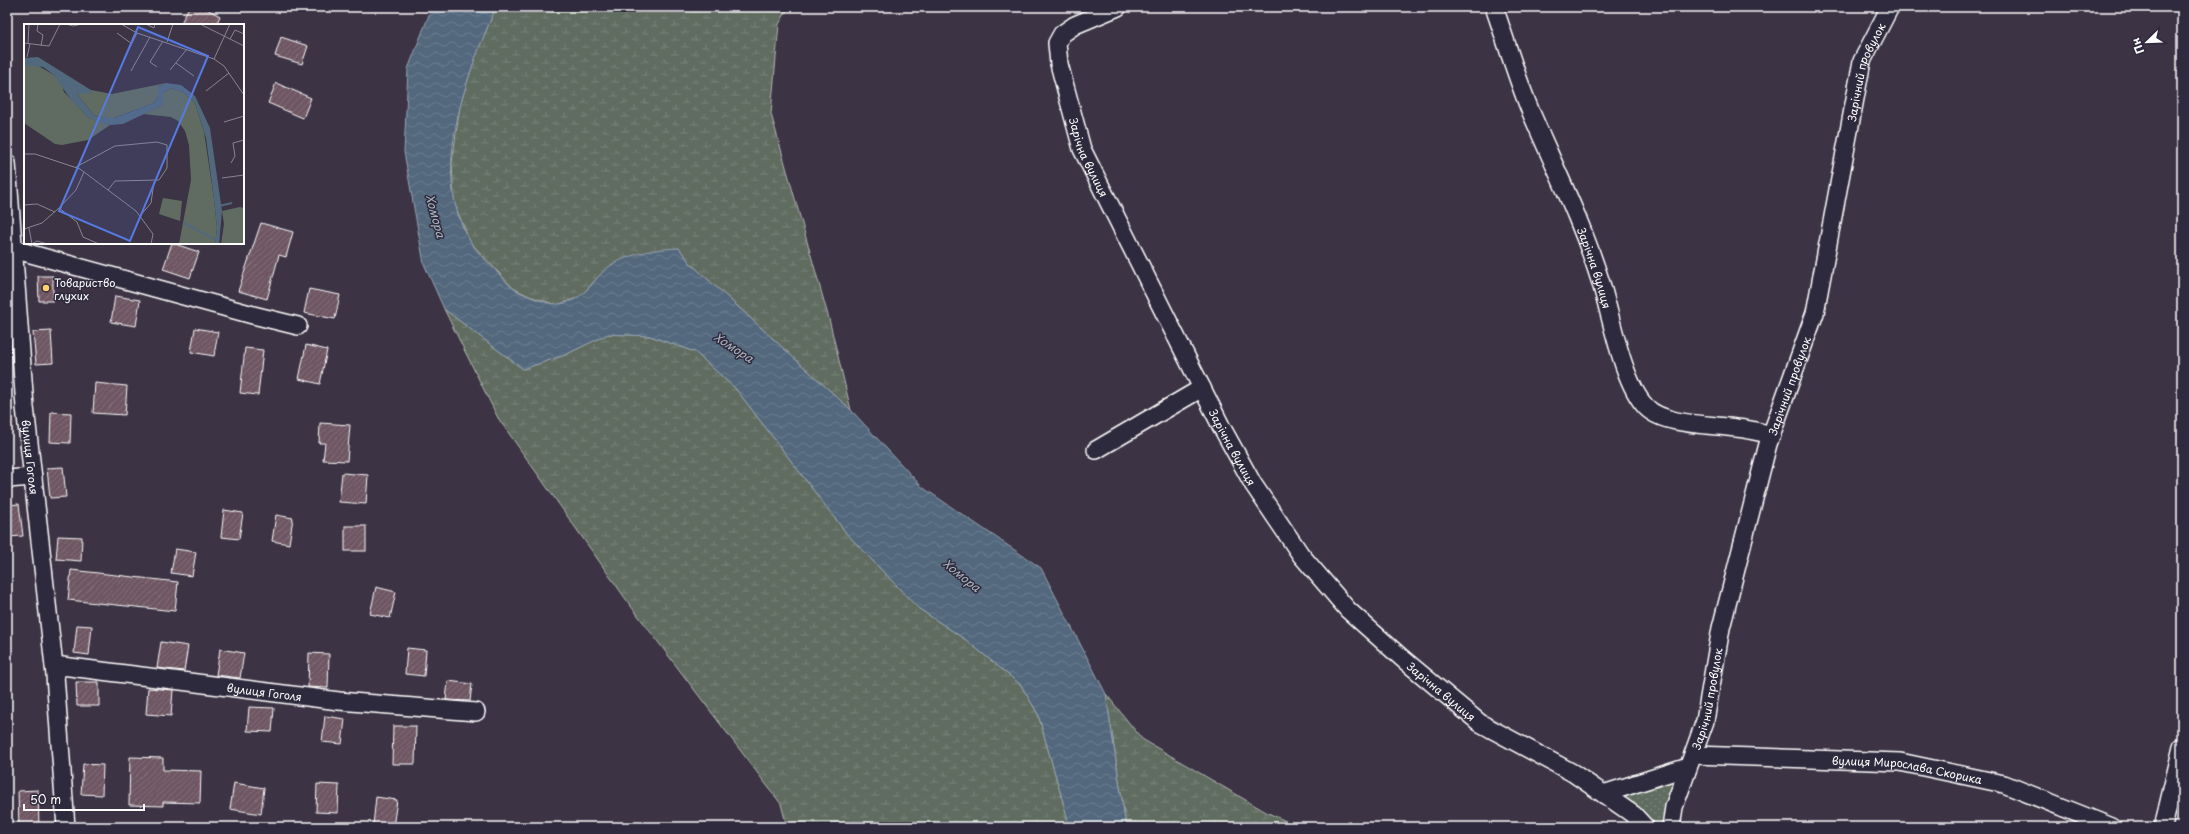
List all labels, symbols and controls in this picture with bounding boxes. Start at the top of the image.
street label: Зарічний провулок [1842,19,1889,123]
north arrow [2127,22,2167,62]
inset map [24,24,244,244]
text: Пн [2126,35,2148,57]
street label: Зарічна вулиця [1065,116,1113,200]
water label: Хомора [422,192,451,240]
street label: Зарічна вулиця [1573,225,1616,310]
place label: Товариство глухих [54,274,116,304]
marker: Товариство глухих [41,283,51,293]
water label: Хомора [711,327,758,367]
street label: Зарічний провулок [1763,334,1815,437]
street label: Зарічна вулиця [1205,406,1261,488]
street label: вулиця Гоголя [18,419,43,495]
water label: Хомора [939,554,985,596]
street label: Зарічний провулок [1687,646,1726,752]
street label: Зарічна вулиця [1404,658,1480,725]
street label: вулиця Гоголя [226,678,303,705]
street label: вулиця Мирослава Скорика [1832,751,1984,788]
scale bar [24,786,144,812]
text: 50 m [30,790,61,808]

